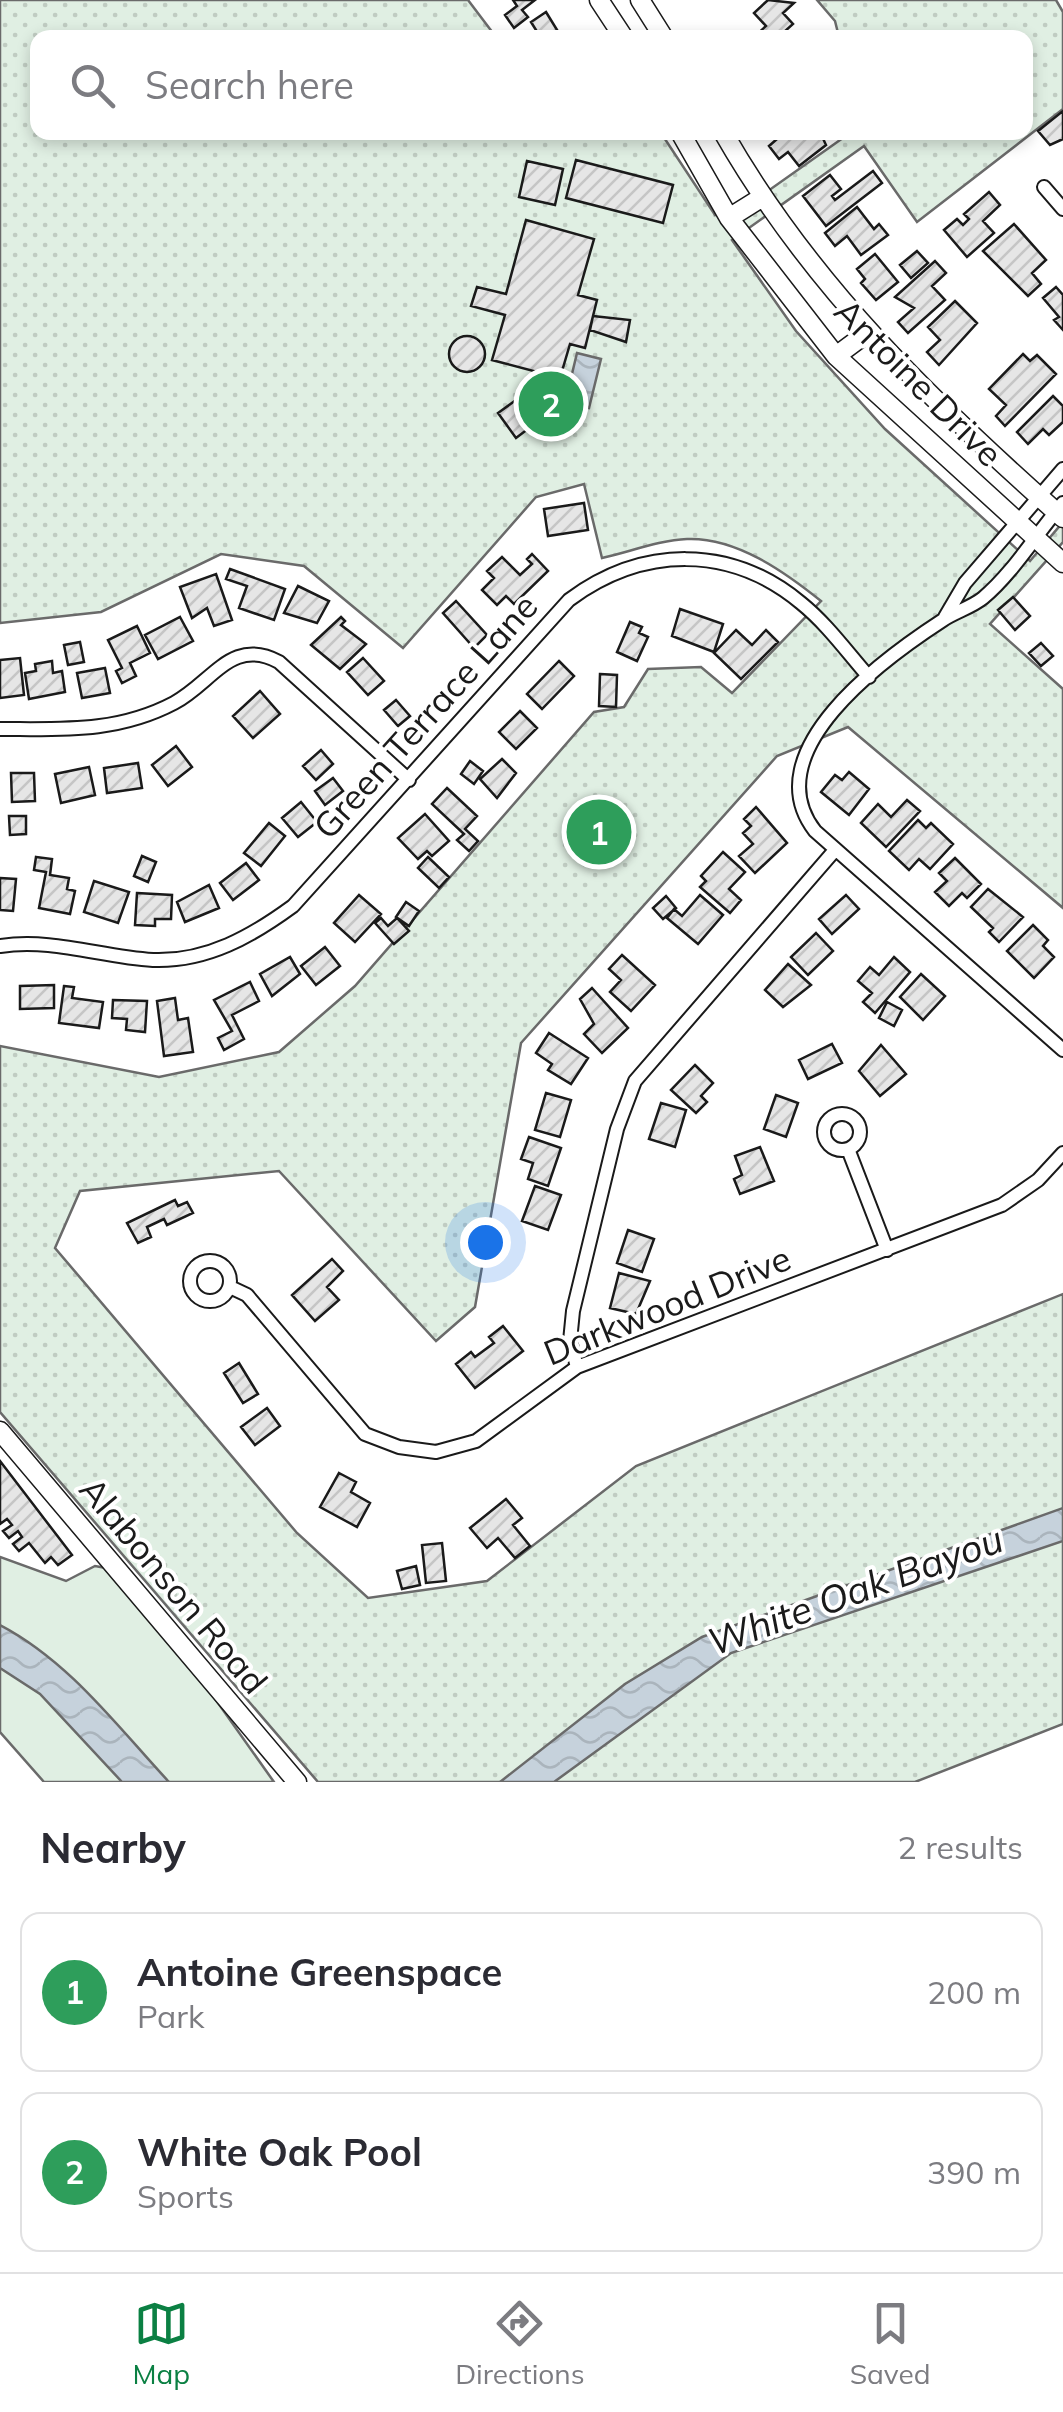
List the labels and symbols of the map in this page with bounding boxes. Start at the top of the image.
street label: Antoine Drive [826,289,1012,475]
pin: 2 [518,366,584,442]
street label: Green Terrace Lane [303,584,547,848]
pin: 1 [566,794,632,870]
your location [460,1217,511,1268]
street label: Darkwood Drive [537,1236,797,1374]
street label: Alabonson Road [71,1468,277,1702]
water label: White Oak Bayou [701,1514,1009,1666]

